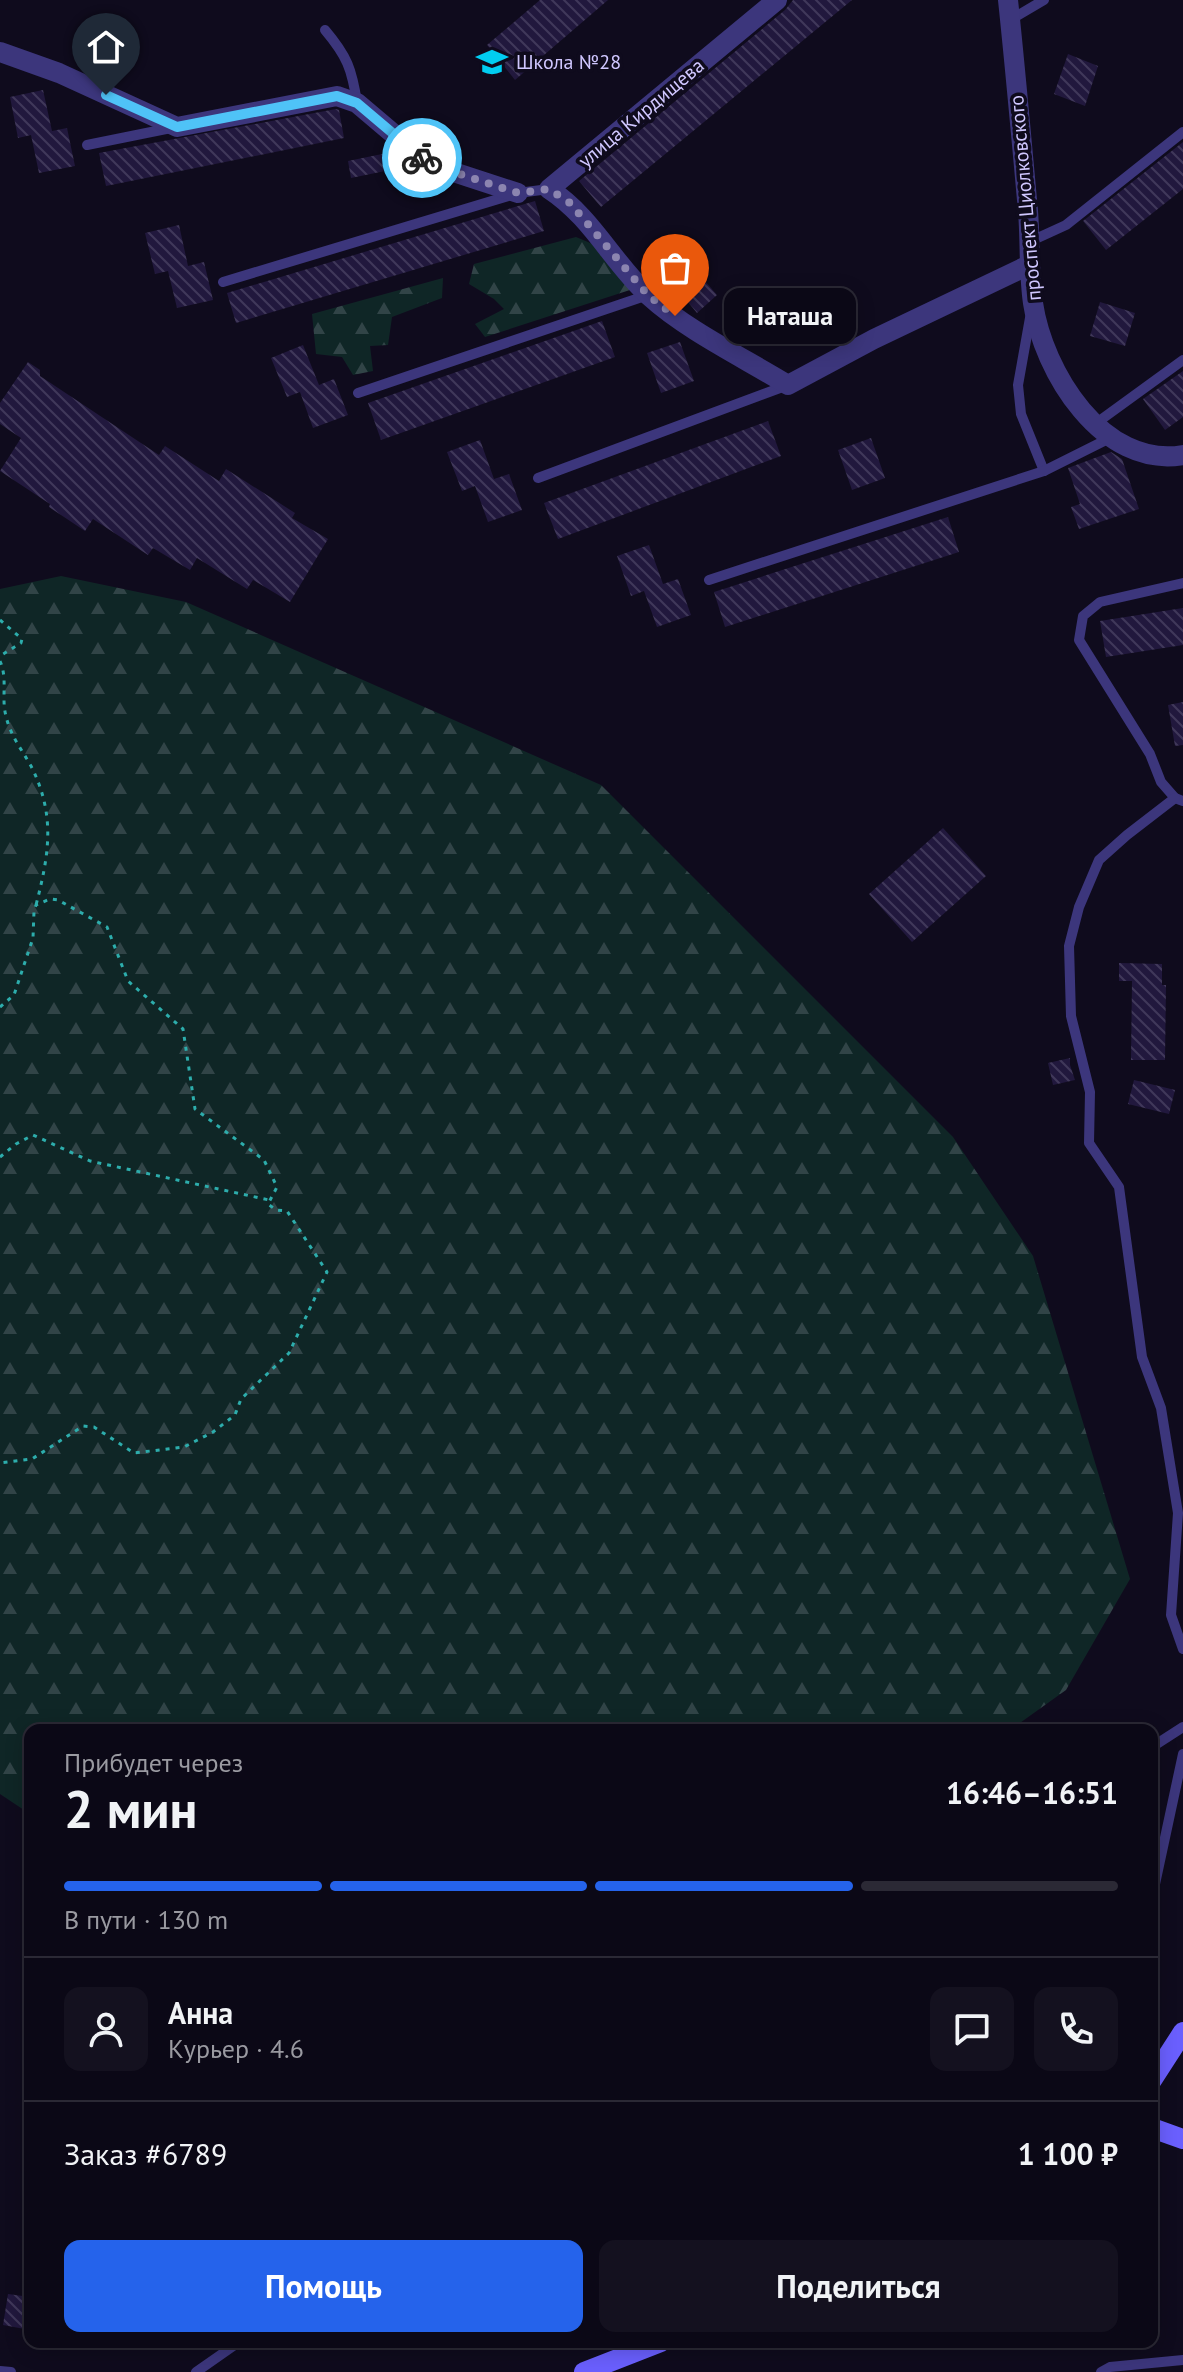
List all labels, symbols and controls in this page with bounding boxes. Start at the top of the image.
pin [72,13,140,95]
icon: home [84,25,128,69]
school or university icon: Школа №28 [475,45,509,79]
place label: Школа №28 [516,49,621,75]
street label: улица Кирдищева [573,53,709,173]
street label: проспект Циолковского [1003,94,1047,302]
courier [382,118,462,198]
icon: bike [400,136,444,180]
pin [641,234,709,316]
icon: bag [653,246,697,290]
callout: Наташа [723,288,855,344]
text: Наташа [747,299,833,332]
text: Прибудет через [64,1746,243,1779]
text: 16:46–16:51 [946,1773,1118,1812]
text: 2 мин [64,1775,198,1842]
text: В пути · 130 m [64,1903,228,1936]
button: person [64,1987,148,2071]
button: chat [930,1987,1014,2071]
button: phone [1034,1987,1118,2071]
text: Анна [168,1993,233,2032]
text: Курьер · 4.6 [168,2032,304,2065]
text: Заказ #6789 [64,2134,227,2173]
text: 1 100 ₽ [1018,2134,1118,2173]
button: Помощь [64,2240,583,2332]
button: Поделиться [599,2240,1118,2332]

